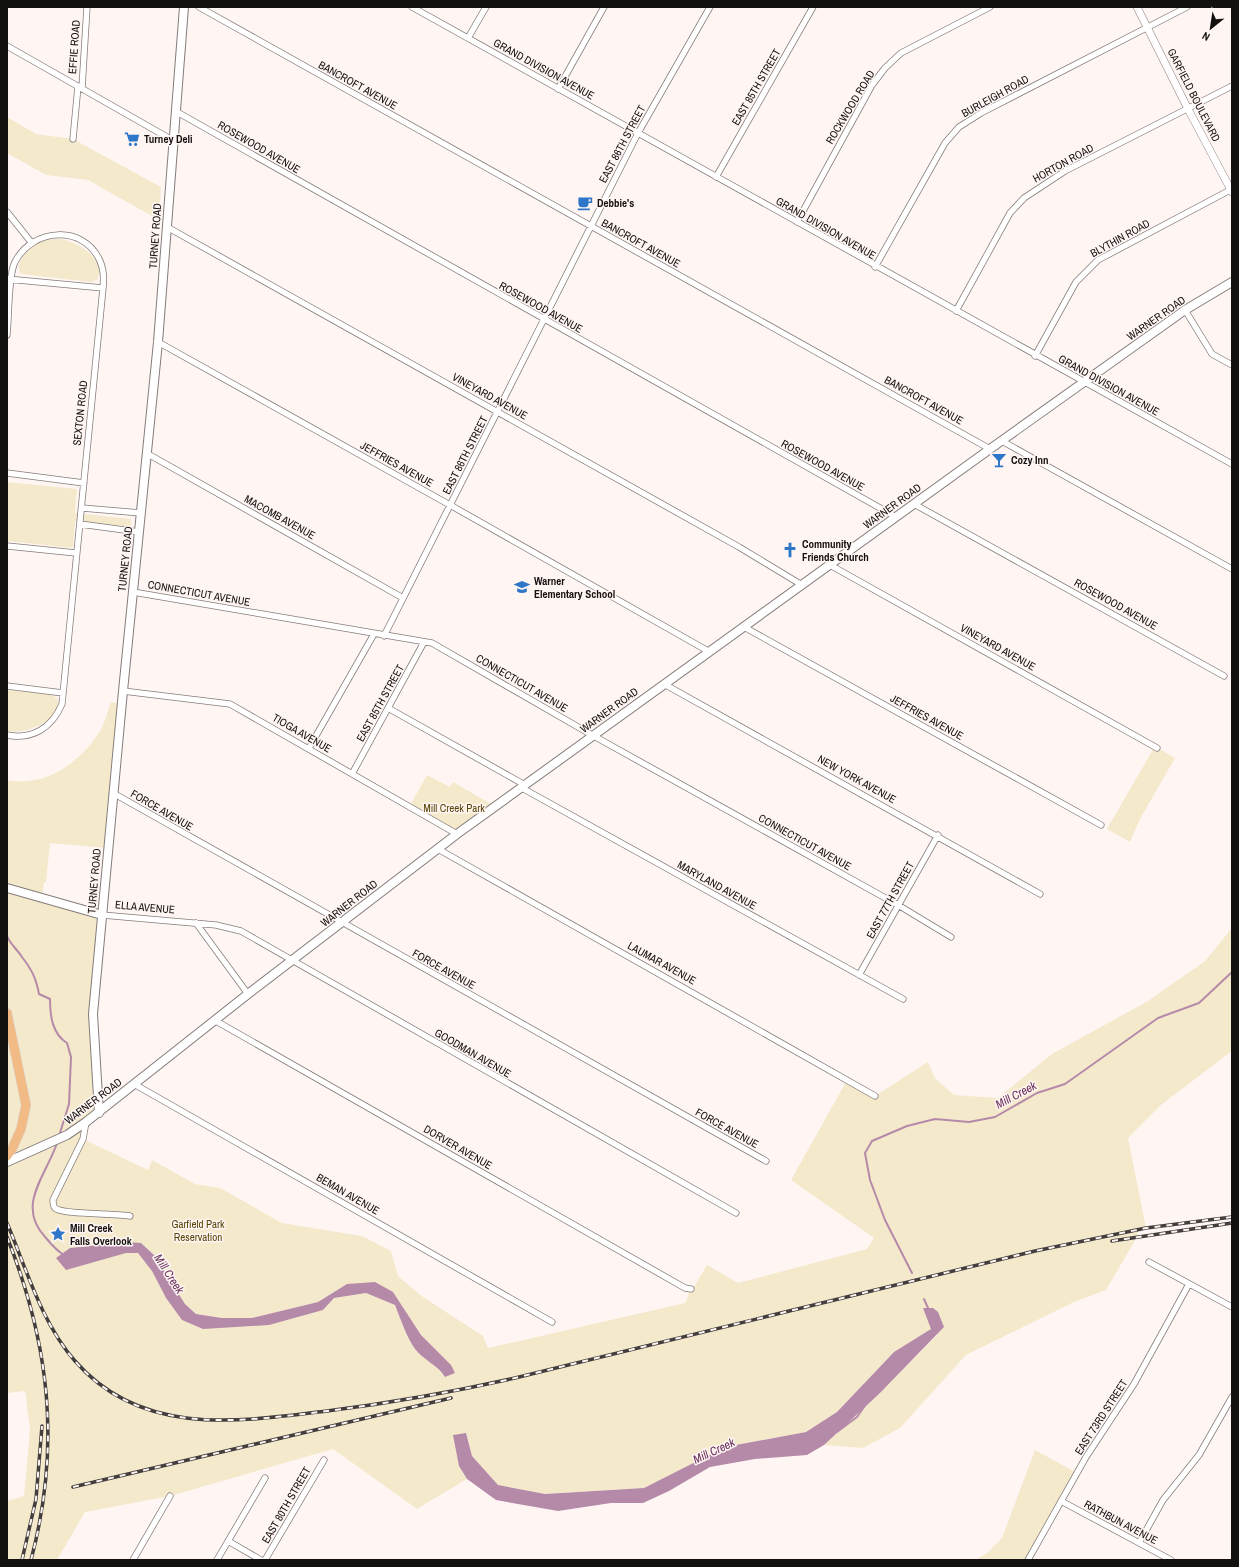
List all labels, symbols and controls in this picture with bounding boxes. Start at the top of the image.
north arrow [1191,8,1231,48]
street label: EFFIE ROAD [65,20,83,74]
text: N [1200,29,1212,44]
street label: GRAND DIVISION AVENUE [491,35,597,103]
street label: EAST 85TH STREET [728,46,784,128]
street label: GARFIELD BOULEVARD [1164,46,1224,144]
street label: BANCROFT AVENUE [316,58,400,112]
street label: ROCKWOOD ROAD [822,68,878,146]
street label: BURLEIGH ROAD [959,72,1031,120]
street label: EAST 86TH STREET [596,102,649,185]
street label: ROSEWOOD AVENUE [215,118,303,176]
supermarket icon: Turney Deli [123,130,141,148]
place label: Turney Deli [144,132,192,146]
street label: HORTON ROAD [1030,141,1096,185]
cafe icon: Debbie's [576,194,594,212]
street label: GRAND DIVISION AVENUE [774,194,878,262]
place label: Debbie's [597,196,634,210]
street label: TURNEY ROAD [146,203,164,269]
street label: BANCROFT AVENUE [599,216,683,270]
street label: BLYTHIN ROAD [1088,216,1152,260]
street label: ROSEWOOD AVENUE [497,278,585,336]
street label: WARNER ROAD [1124,293,1188,343]
street label: GRAND DIVISION AVENUE [1056,351,1162,419]
street label: VINEYARD AVENUE [450,370,530,422]
street label: BANCROFT AVENUE [882,373,966,427]
street label: SEXTON ROAD [70,380,90,446]
street label: EAST 86TH STREET [439,413,491,497]
street label: ROSEWOOD AVENUE [779,436,867,494]
street label: JEFFRIES AVENUE [358,438,436,490]
bar icon: Cozy Inn [990,451,1008,469]
place label: Cozy Inn [1011,453,1049,467]
street label: WARNER ROAD [860,480,924,532]
street label: MACOMB AVENUE [242,492,318,542]
street label: TURNEY ROAD [115,526,135,592]
place label: Community Friends Church [802,537,869,564]
church icon: Community Friends Church [781,541,799,559]
place label: Warner Elementary School [534,574,615,601]
street label: ROSEWOOD AVENUE [1072,575,1160,633]
street label: CONNECTICUT AVENUE [147,577,251,609]
school or university icon: Warner Elementary School [513,578,531,596]
street label: VINEYARD AVENUE [958,621,1038,673]
street label: CONNECTICUT AVENUE [473,651,571,715]
street label: EAST 85TH STREET [353,662,407,744]
street label: WARNER ROAD [577,684,641,736]
street label: JEFFRIES AVENUE [888,691,966,743]
street label: TIOGA AVENUE [270,710,334,756]
street label: NEW YORK AVENUE [815,752,899,806]
street label: FORCE AVENUE [128,786,196,834]
park label: Mill Creek Park [423,801,485,815]
street label: CONNECTICUT AVENUE [756,811,854,873]
street label: TURNEY ROAD [84,848,104,914]
street label: MARYLAND AVENUE [675,857,759,913]
street label: EAST 77TH STREET [863,859,917,941]
street label: WARNER ROAD [318,876,380,930]
street label: ELLA AVENUE [114,897,176,917]
street label: LAUMAR AVENUE [625,938,699,988]
street label: FORCE AVENUE [410,946,478,992]
street label: GOODMAN AVENUE [432,1025,514,1081]
street label: WARNER ROAD [62,1075,124,1127]
water label: Mill Creek [993,1077,1040,1112]
street label: FORCE AVENUE [693,1105,761,1151]
street label: DORVER AVENUE [421,1122,495,1172]
street label: BEMAN AVENUE [314,1170,382,1218]
park label: Garfield Park Reservation [171,1217,225,1244]
place label: Mill Creek Falls Overlook [70,1221,133,1248]
place icon: Mill Creek Falls Overlook [49,1225,67,1243]
water label: Mill Creek [150,1251,188,1298]
street label: EAST 73RD STREET [1071,1376,1131,1457]
water label: Mill Creek [691,1434,738,1468]
street label: EAST 80TH STREET [258,1464,314,1546]
street label: RATHBUN AVENUE [1082,1497,1160,1547]

